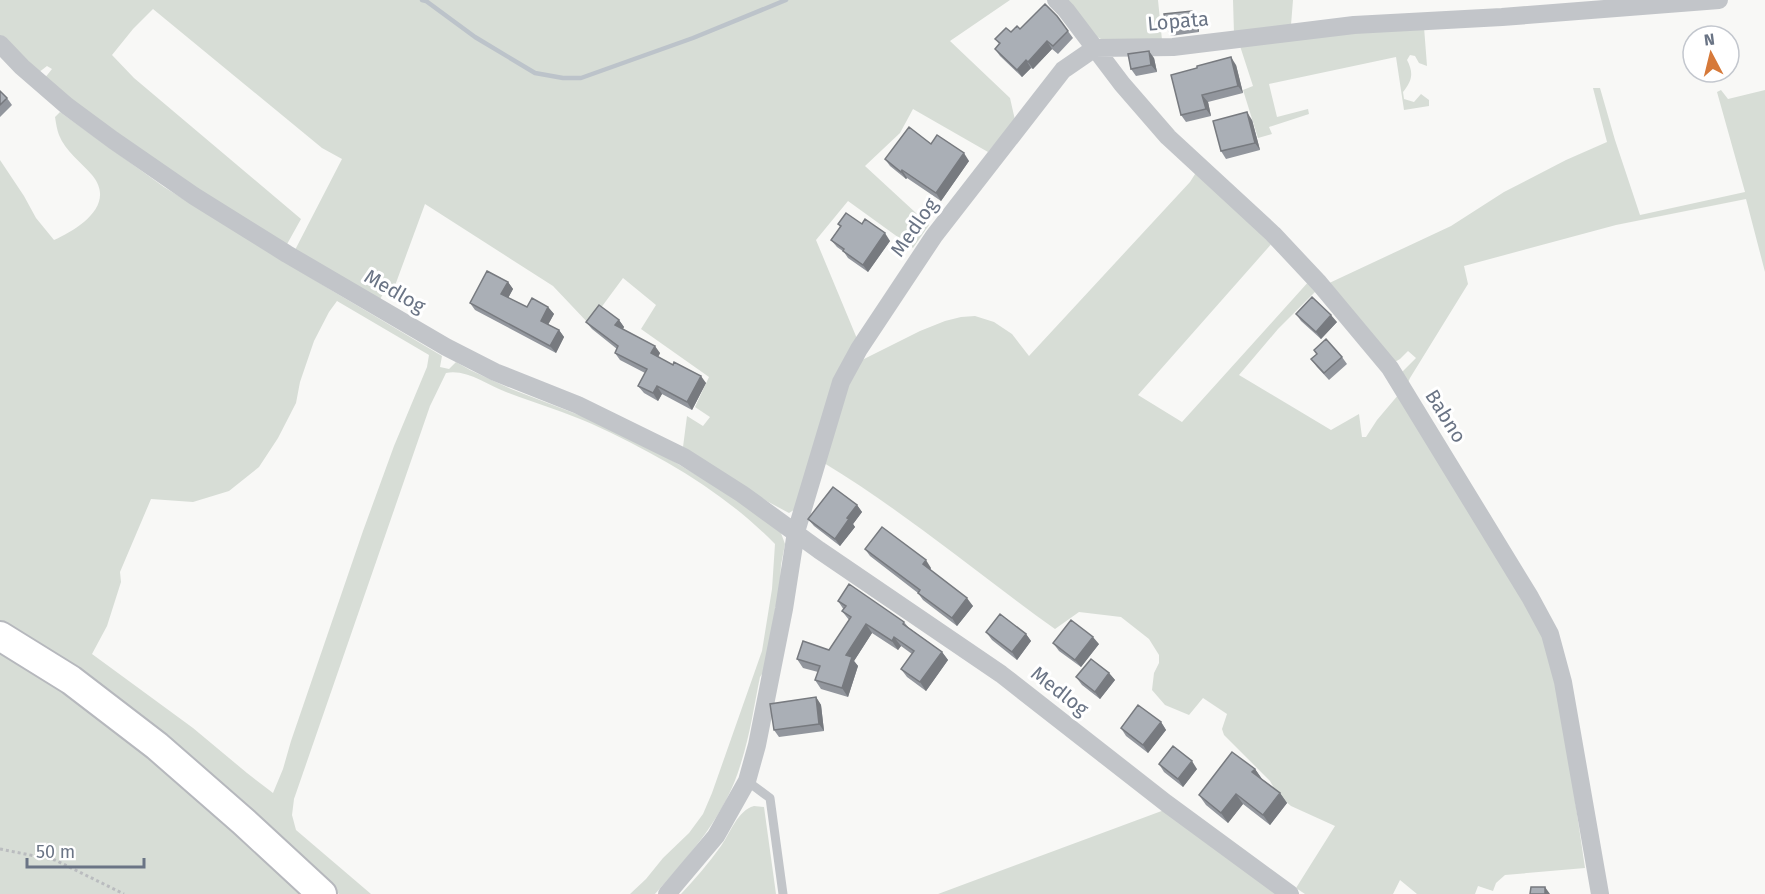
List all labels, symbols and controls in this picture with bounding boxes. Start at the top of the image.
street label: Lopata [1146,6,1210,36]
north arrow [1681,24,1741,84]
text: N [1703,30,1716,50]
street label: Medlog [885,192,943,261]
street label: Medlog [360,264,430,318]
street label: Babno [1420,385,1472,447]
street label: Medlog [1027,661,1094,721]
scale bar [27,831,144,869]
text: 50 m [36,841,75,863]

